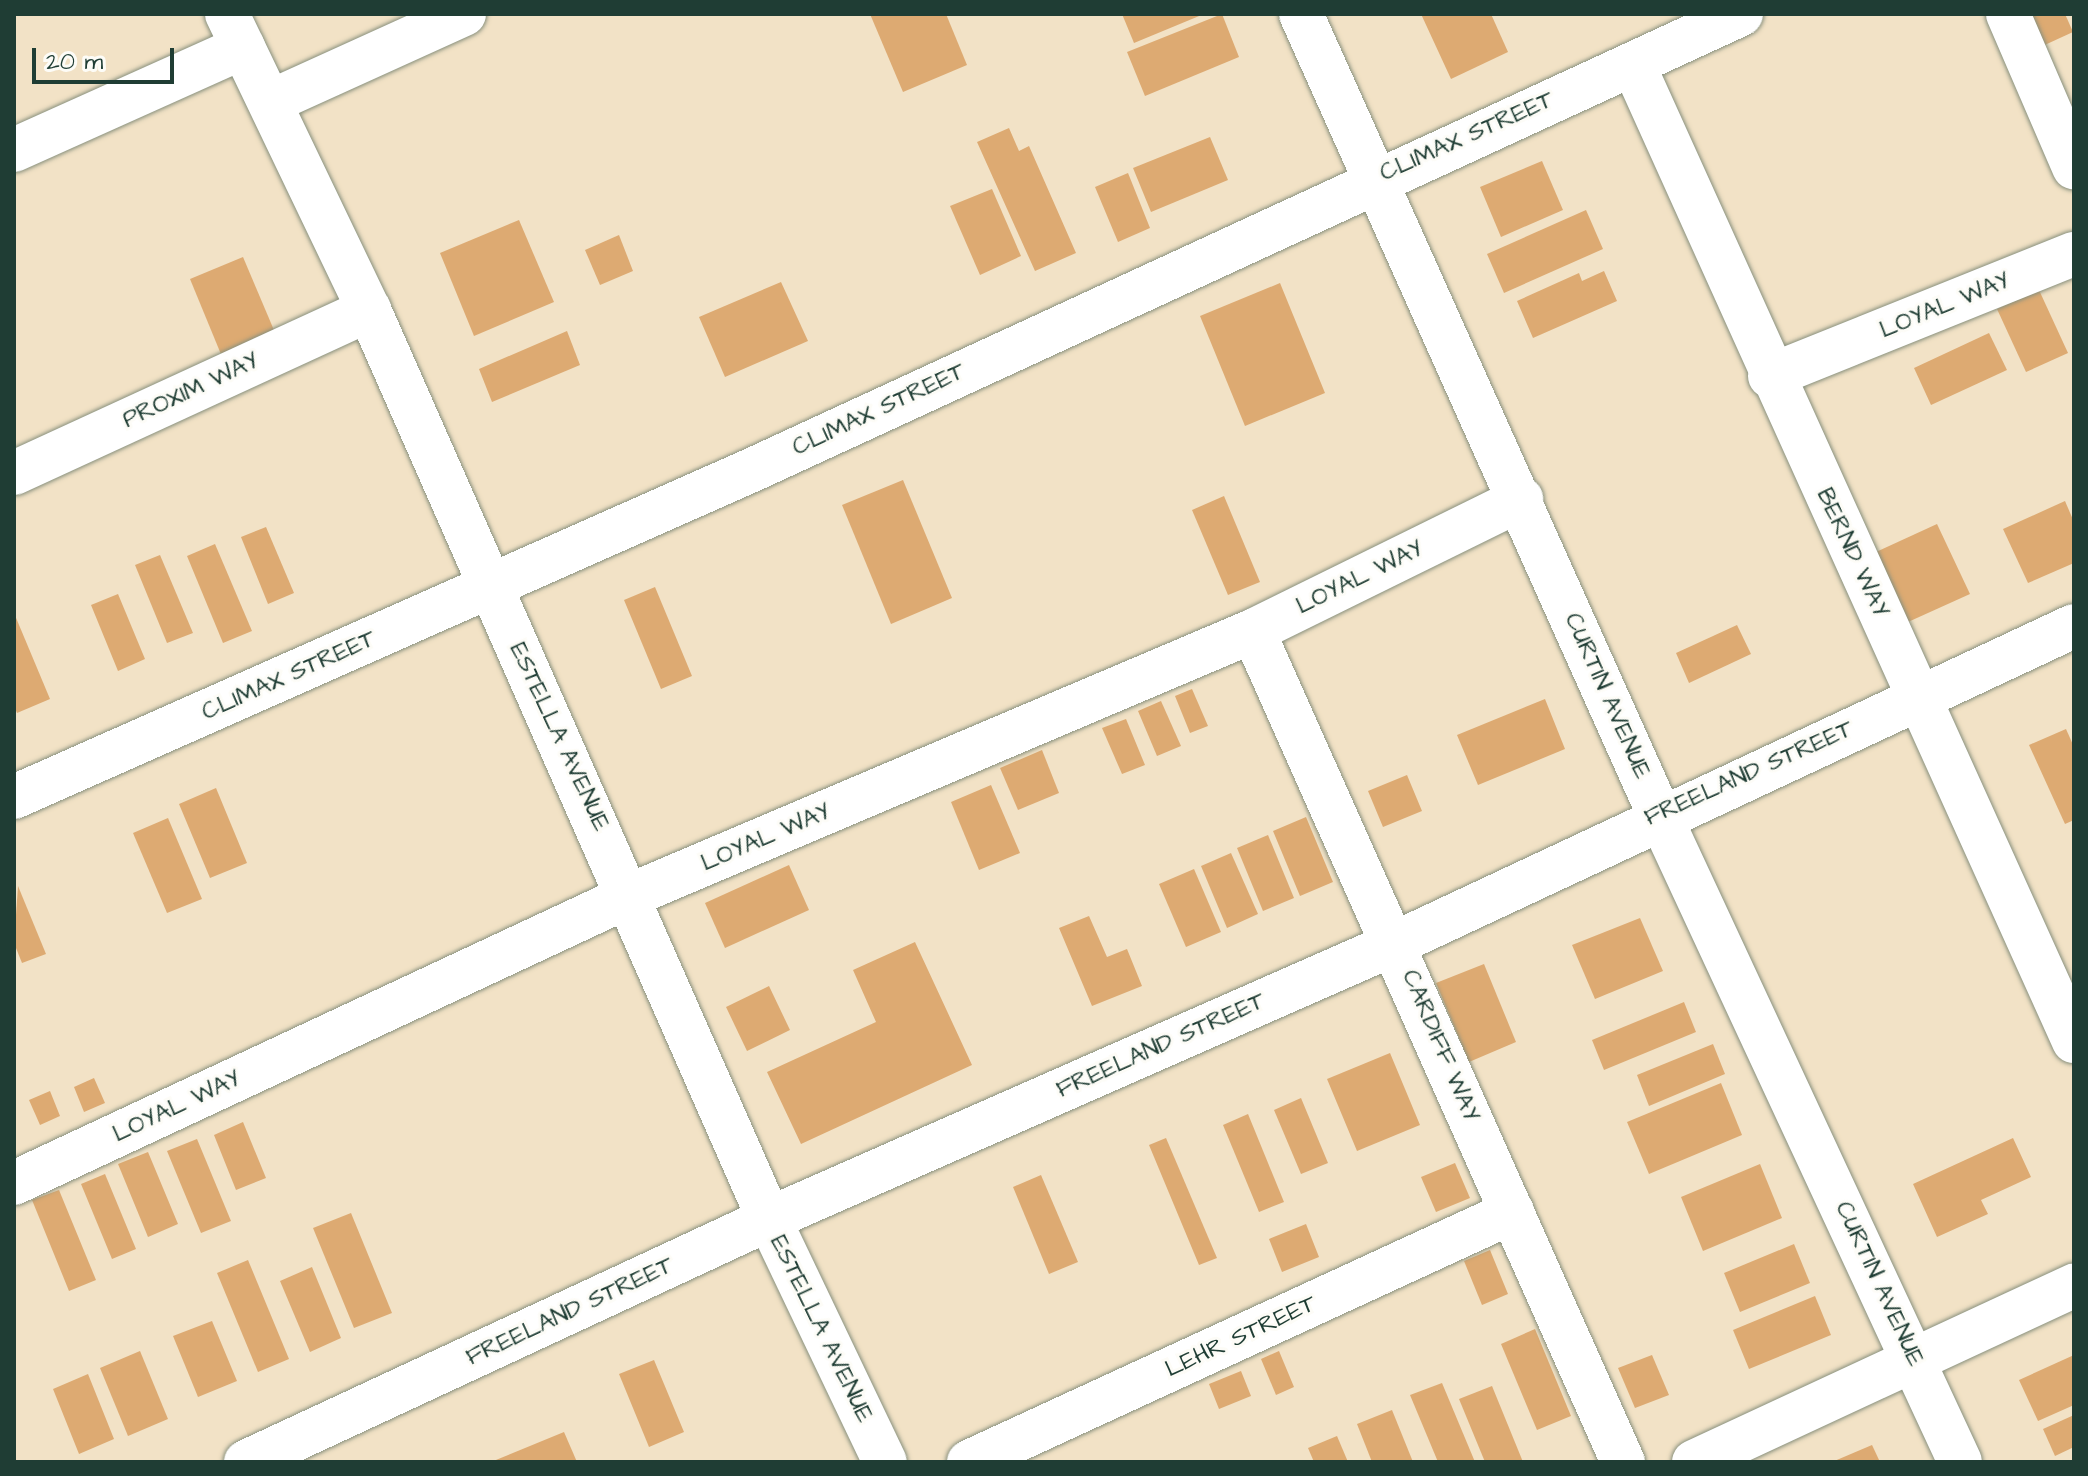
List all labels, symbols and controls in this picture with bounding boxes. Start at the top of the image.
scale bar [36,32,178,82]
text: 20 m [46,45,103,79]
street label: CLIMAX STREET [1376,86,1558,188]
street label: LOYAL WAY [1876,267,2014,345]
street label: PROXIM WAY [118,347,264,435]
street label: CLIMAX STREET [788,357,970,463]
street label: BERND WAY [1810,484,1894,622]
street label: LOYAL WAY [1292,535,1428,621]
street label: CURTIN AVENUE [1558,609,1656,783]
street label: CLIMAX STREET [198,625,380,727]
street label: ESTELLA AVENUE [503,638,615,836]
street label: FREELAND STREET [1640,715,1858,833]
street label: LOYAL WAY [697,798,835,878]
street label: CARDIFF WAY [1395,966,1485,1126]
street label: FREELAND STREET [1052,987,1270,1105]
street label: LOYAL WAY [108,1065,246,1149]
street label: CURTIN AVENUE [1828,1197,1930,1371]
street label: ESTELLA AVENUE [763,1231,879,1427]
street label: FREELAND STREET [462,1251,678,1373]
street label: LEHR STREET [1161,1290,1321,1384]

